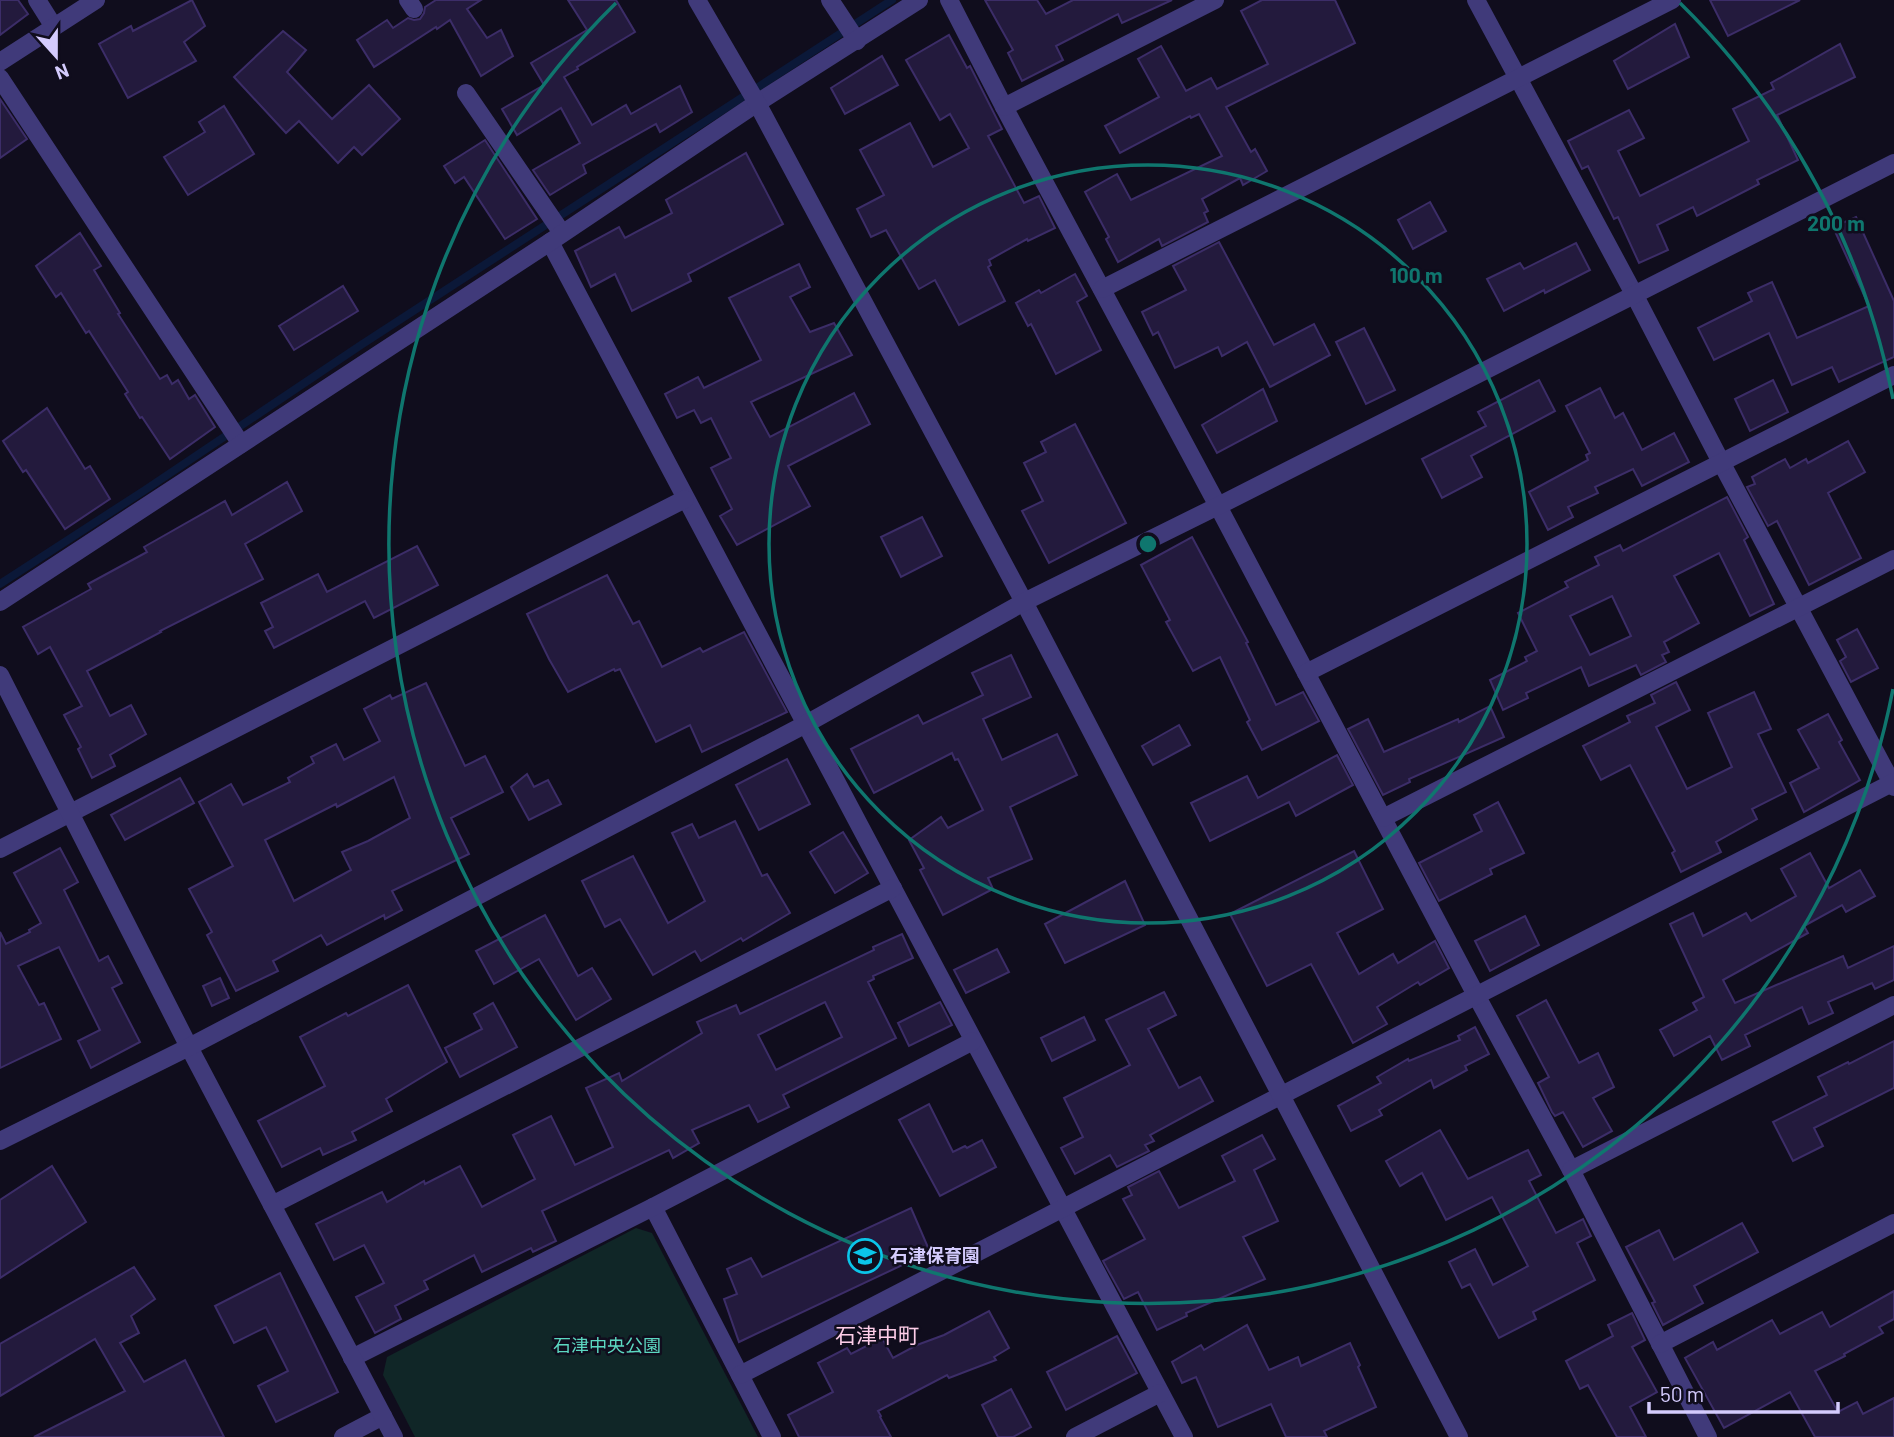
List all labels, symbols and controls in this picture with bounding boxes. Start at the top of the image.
north arrow [21,21,91,91]
text: N [52,59,72,85]
text: 200 m [1807,210,1865,235]
text: 100 m [1389,262,1443,287]
centre of rings [1136,532,1160,556]
school or university icon: 石津保育園 [846,1237,884,1275]
place label: 石津保育園 [890,1244,980,1266]
district label: 石津中町 [835,1322,919,1347]
park label: 石津中央公園 [553,1334,661,1356]
scale bar [1649,1370,1838,1414]
text: 50 m [1660,1381,1704,1406]

